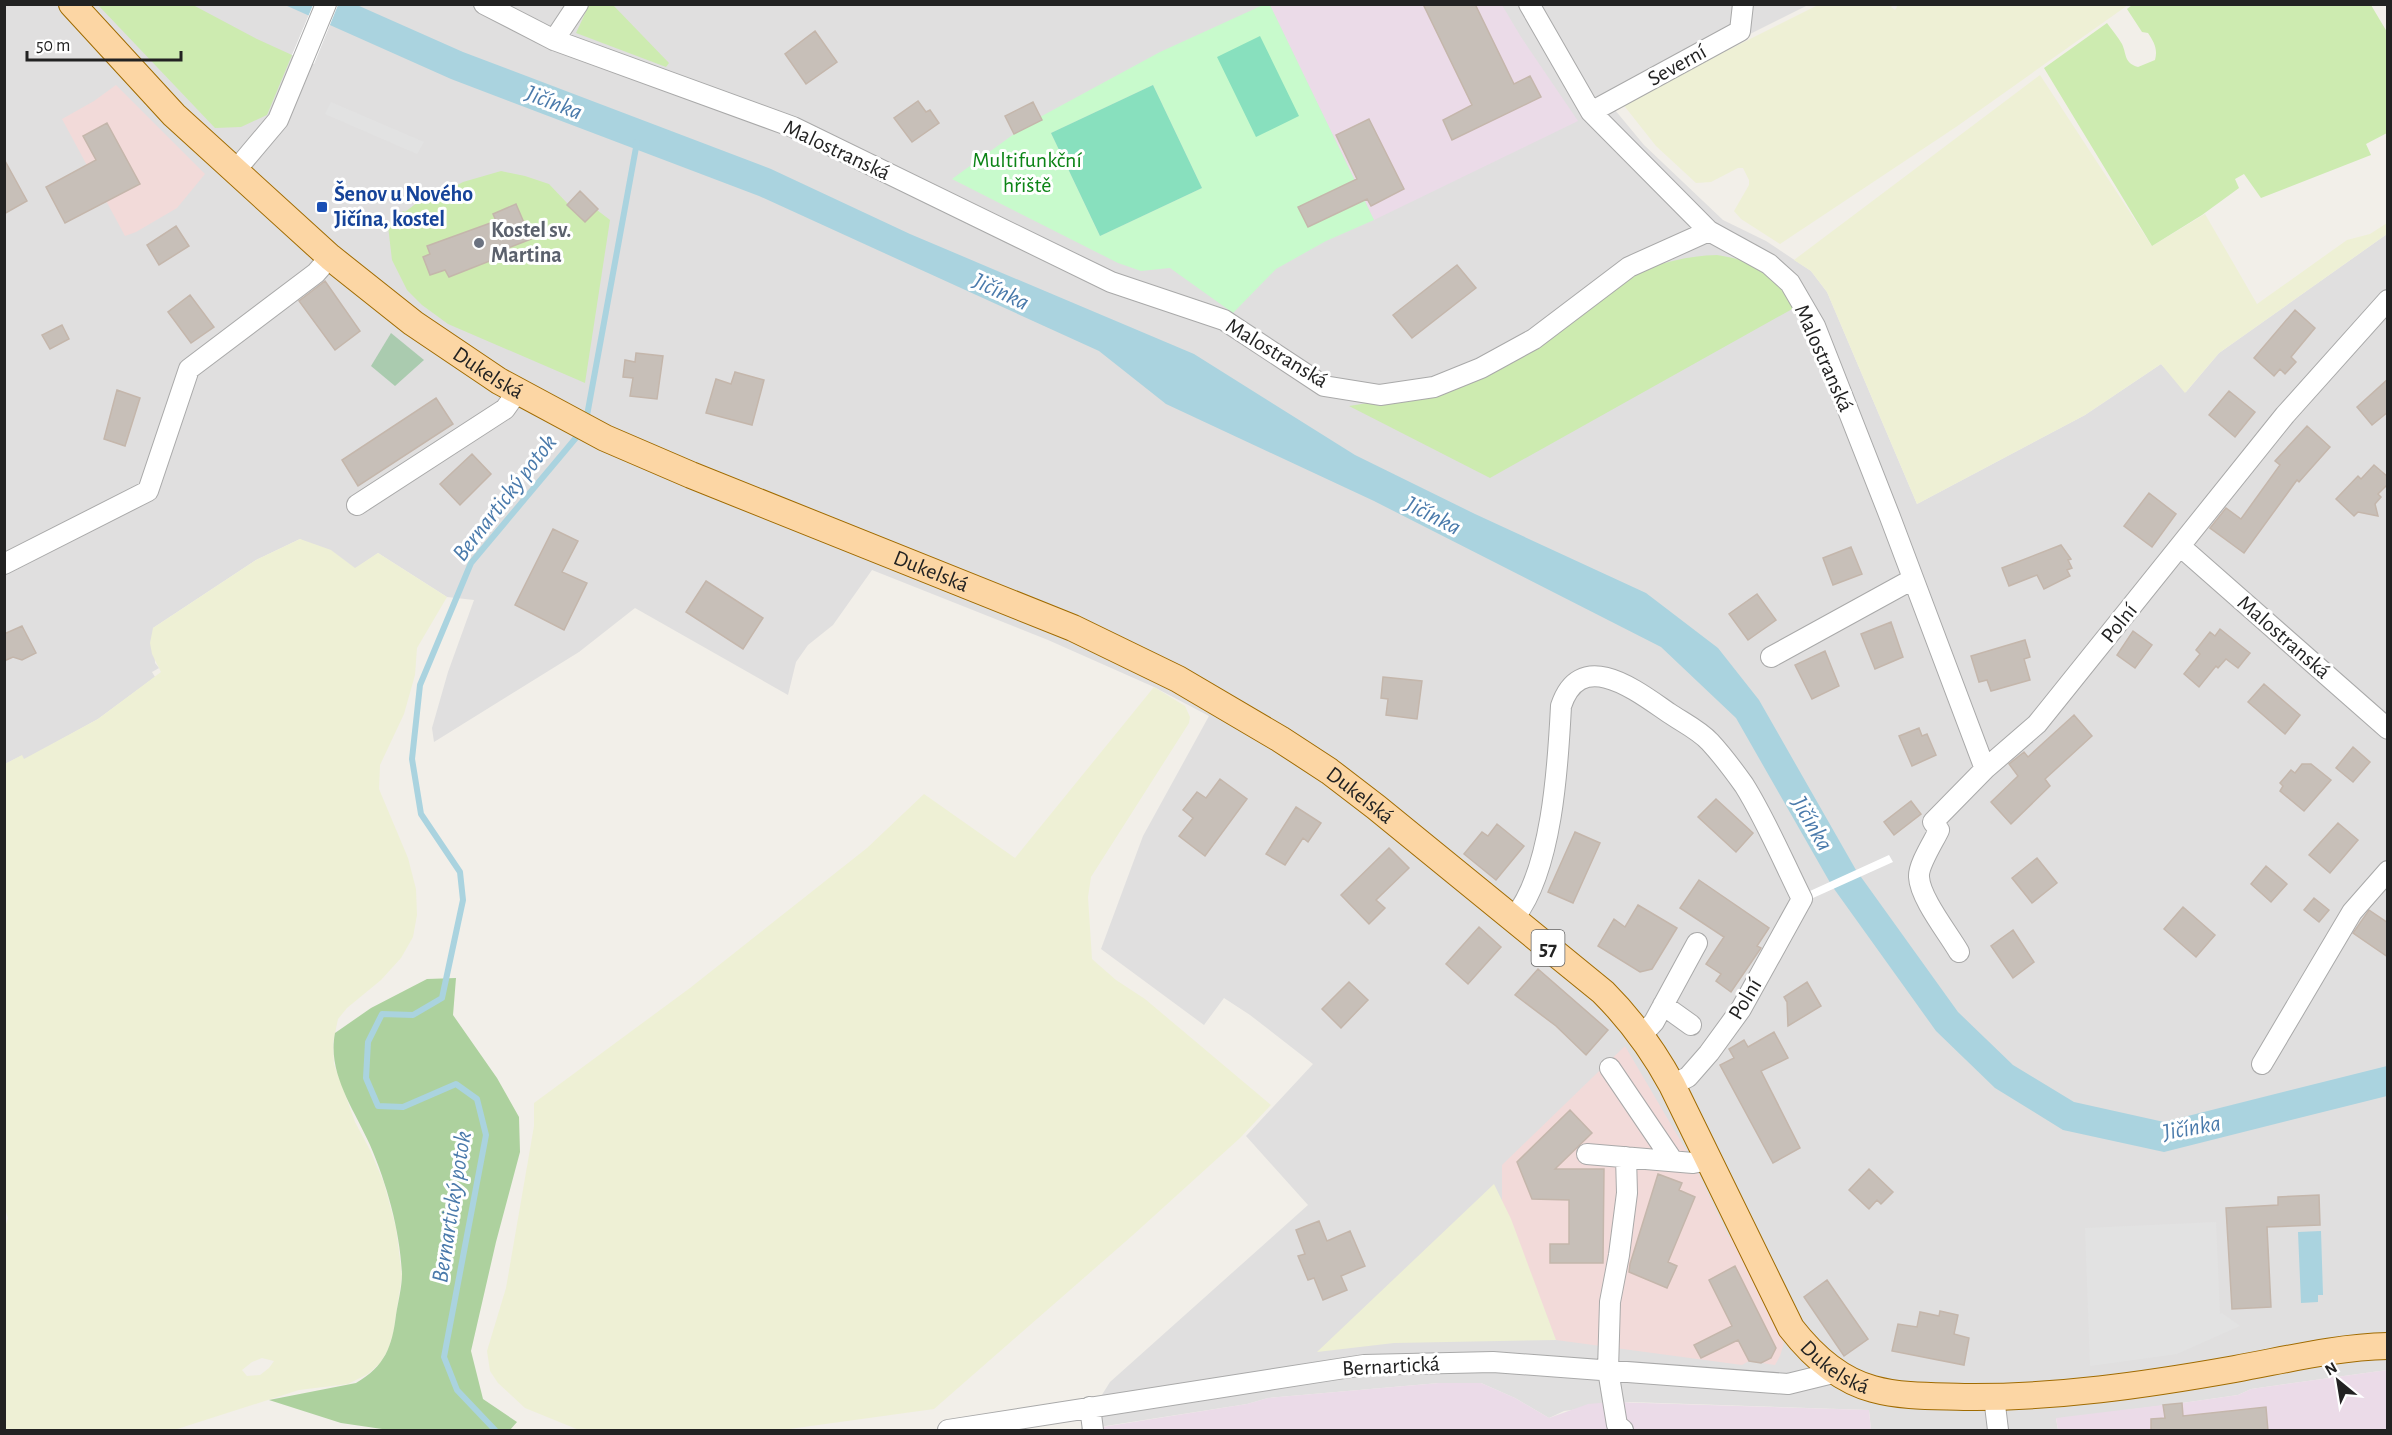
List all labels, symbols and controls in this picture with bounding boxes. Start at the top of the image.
scale bar [27,24,182,62]
text: 50 m [36,37,70,55]
street label: Severní [1644,40,1710,90]
water label: Jičínka [522,81,586,125]
street label: Malostranská [780,116,894,184]
park label: Multifunkční hřiště [972,149,1082,196]
place label: Šenov u Nového Jičína, kostel [334,180,473,230]
marker: Šenov u Nového Jičína, kostel [315,200,329,214]
place label: Kostel sv. Martina [491,219,571,266]
marker: Kostel sv. Martina [472,236,486,250]
water label: Jičínka [969,268,1032,315]
street label: Malostranská [1791,301,1857,415]
street label: Malostranská [1222,314,1332,392]
street label: Dukelská [449,342,527,403]
water label: Bernartický potok [448,430,562,566]
water label: Jičínka [1401,492,1464,540]
street label: Dukelská [890,546,972,596]
street label: Malostranská [2233,591,2335,683]
street label: Polní [2097,599,2142,647]
street label: Dukelská [1322,762,1398,828]
water label: Jičínka [1787,792,1837,855]
road number: 57 [1532,930,1564,966]
street label: Polní [1724,974,1766,1023]
water label: Jičínka [2160,1111,2223,1145]
water label: Bernartický potok [428,1129,476,1285]
street label: Dukelská [1796,1336,1872,1398]
north arrow [2308,1351,2368,1411]
street label: Bernartická [1342,1352,1440,1380]
text: N [2322,1359,2340,1379]

